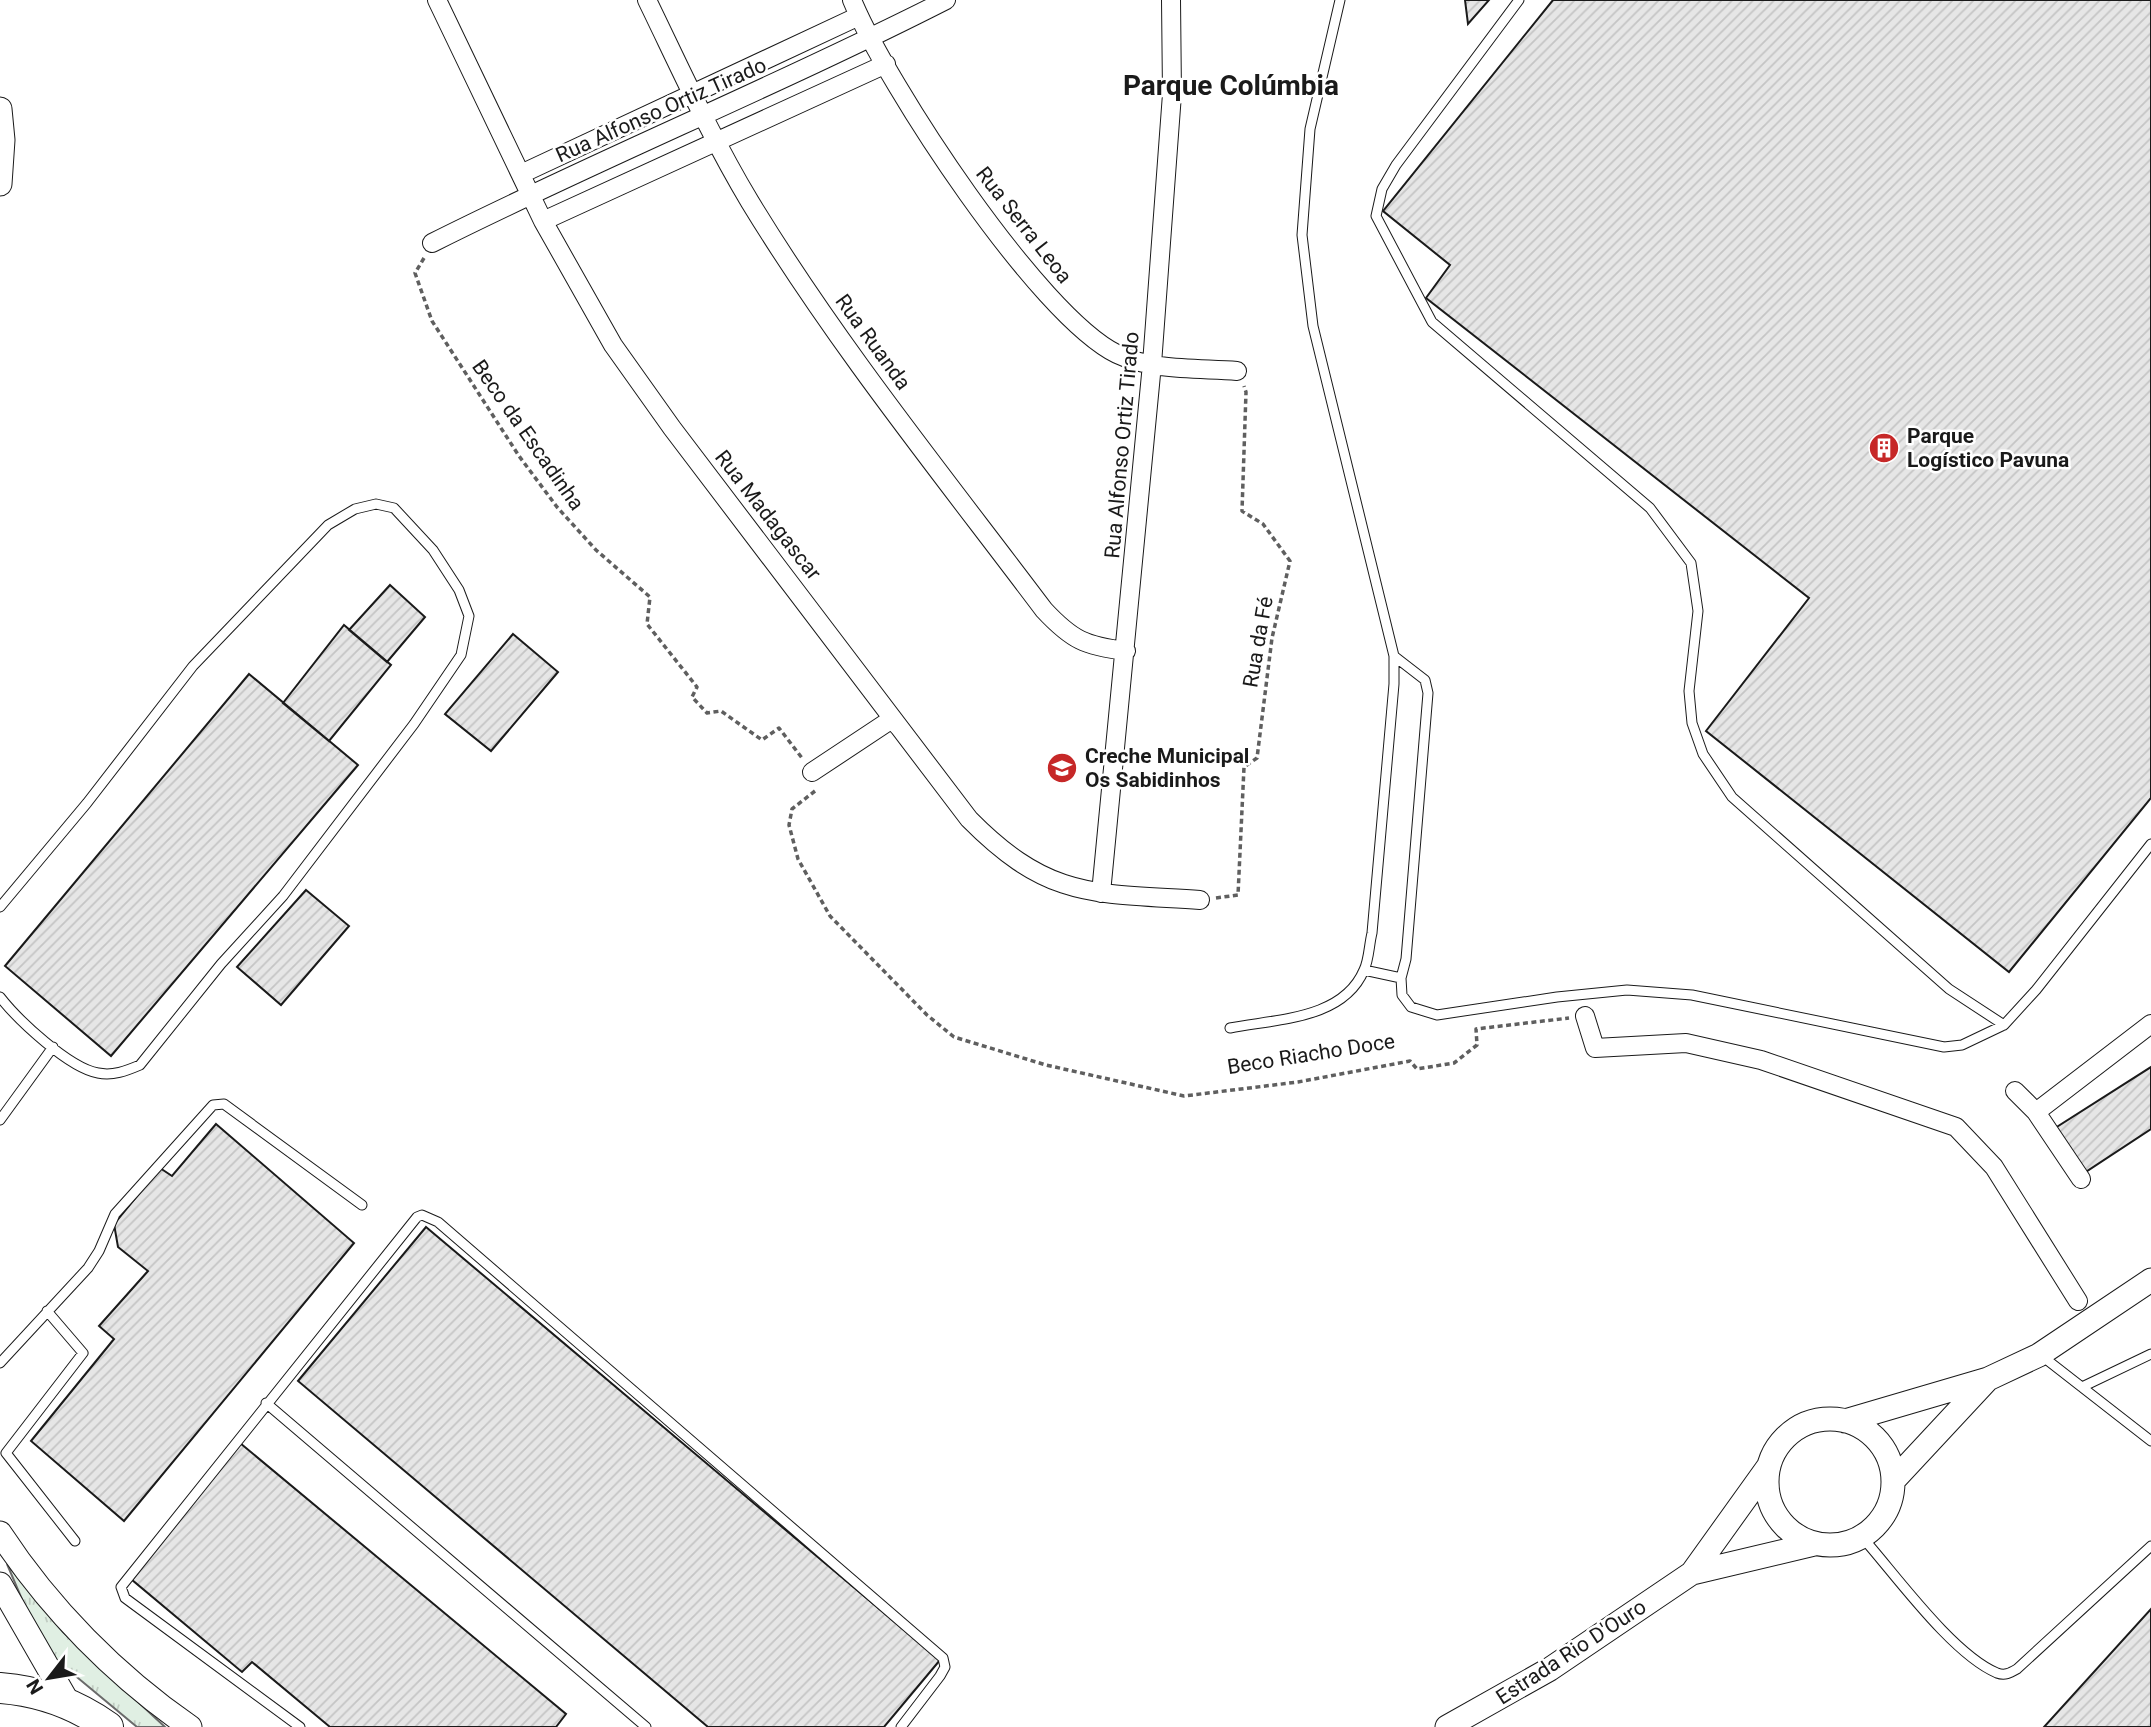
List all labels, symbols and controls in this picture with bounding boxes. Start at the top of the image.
street label: Rua Alfonso Ortiz Tirado [552,53,770,167]
district label: Parque Colúmbia [1123,69,1339,102]
street label: Rua Serra Leoa [971,162,1077,288]
street label: Rua Ruanda [830,290,916,394]
street label: Rua Alfonso Ortiz Tirado [1100,331,1144,559]
street label: Beco da Escadinha [467,355,589,515]
place label: Parque Logístico Pavuna [1907,424,2069,472]
building icon: Parque Logístico Pavuna [1867,431,1901,465]
street label: Rua Madagascar [710,445,826,585]
street label: Rua da Fé [1238,595,1278,689]
place label: Creche Municipal Os Sabidinhos [1085,744,1249,792]
school or university icon: Creche Municipal Os Sabidinhos [1045,751,1079,785]
street label: Beco Riacho Doce [1225,1029,1397,1079]
street label: Estrada Rio D'Ouro [1492,1595,1650,1709]
north arrow [14,1643,84,1713]
text: N [22,1675,48,1698]

